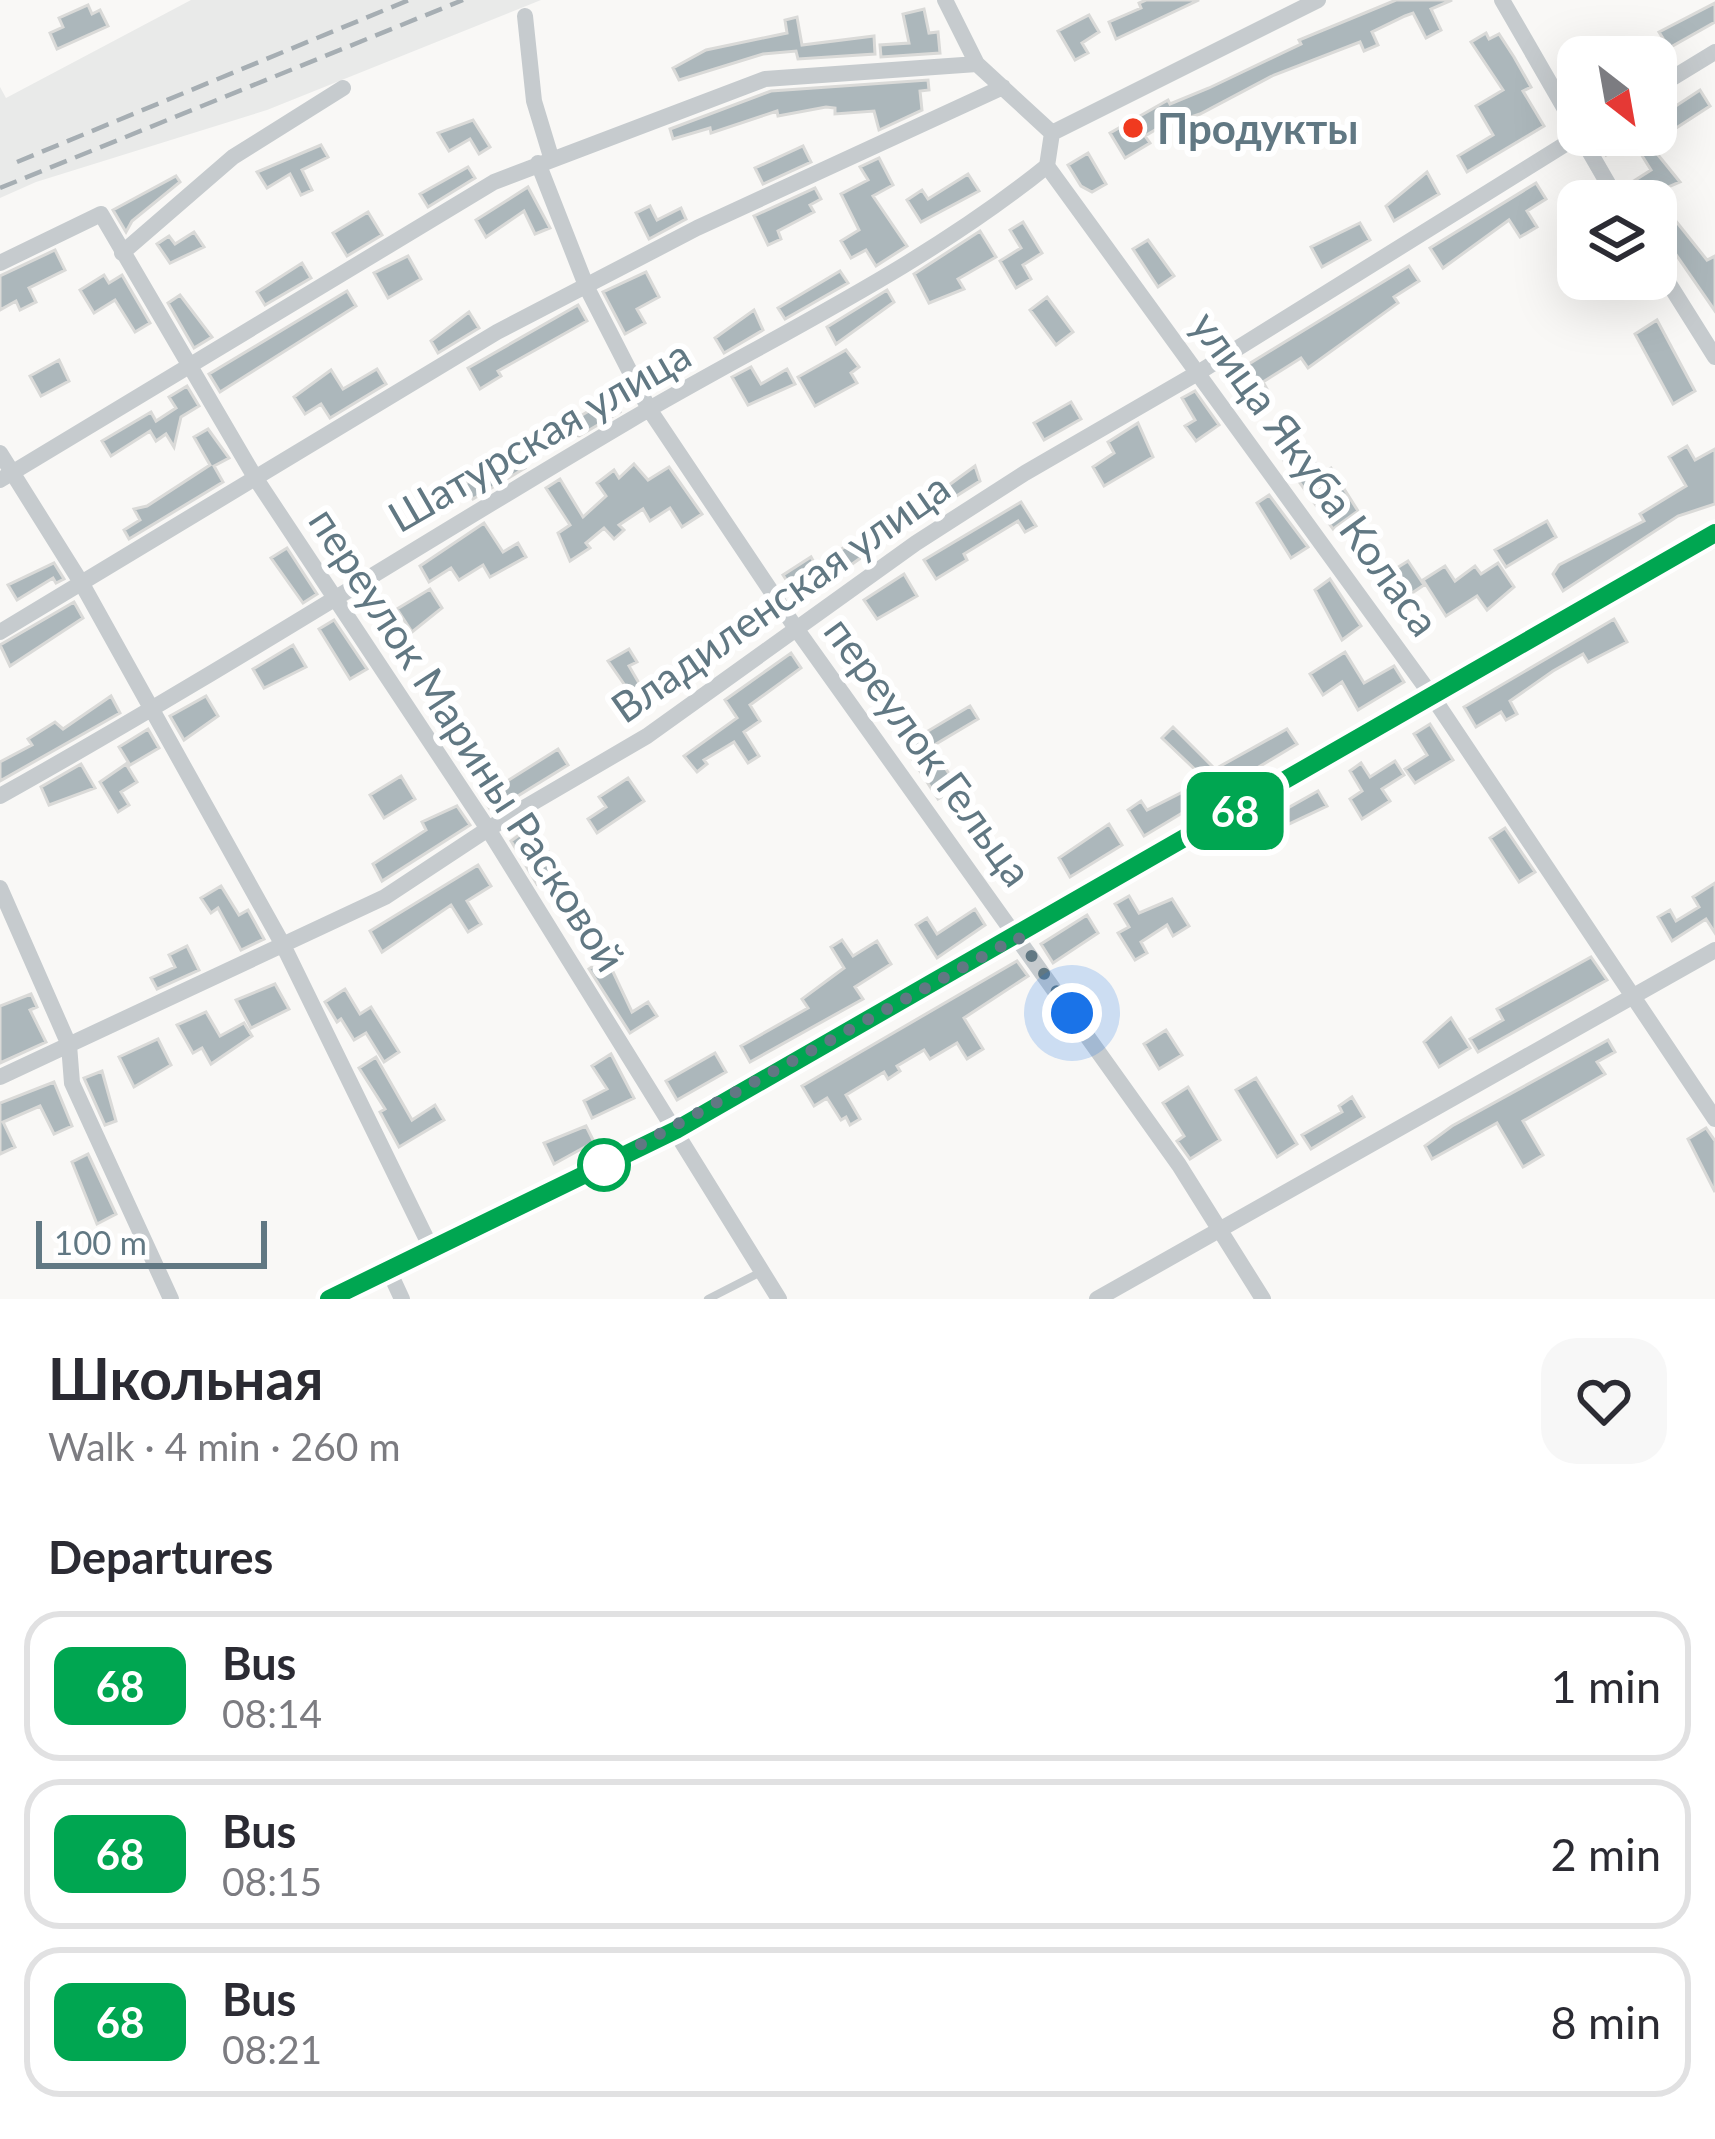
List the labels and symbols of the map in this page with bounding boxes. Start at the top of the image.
north arrow [1557,36,1677,156]
place label: Продукты [1157,103,1358,153]
marker: Продукты [1120,115,1146,141]
street label: улица Якуба Коласа [1182,301,1450,645]
street label: Шатурская улица [379,328,699,542]
street label: Владиленская улица [601,462,959,732]
street label: переулок Марины Расковой [299,498,637,980]
street label: переулок Гельца [815,607,1043,895]
line badge: 68 [1181,772,1289,850]
your location [1042,983,1102,1043]
unlabelled marker [579,1140,629,1190]
scale bar [36,1215,267,1268]

